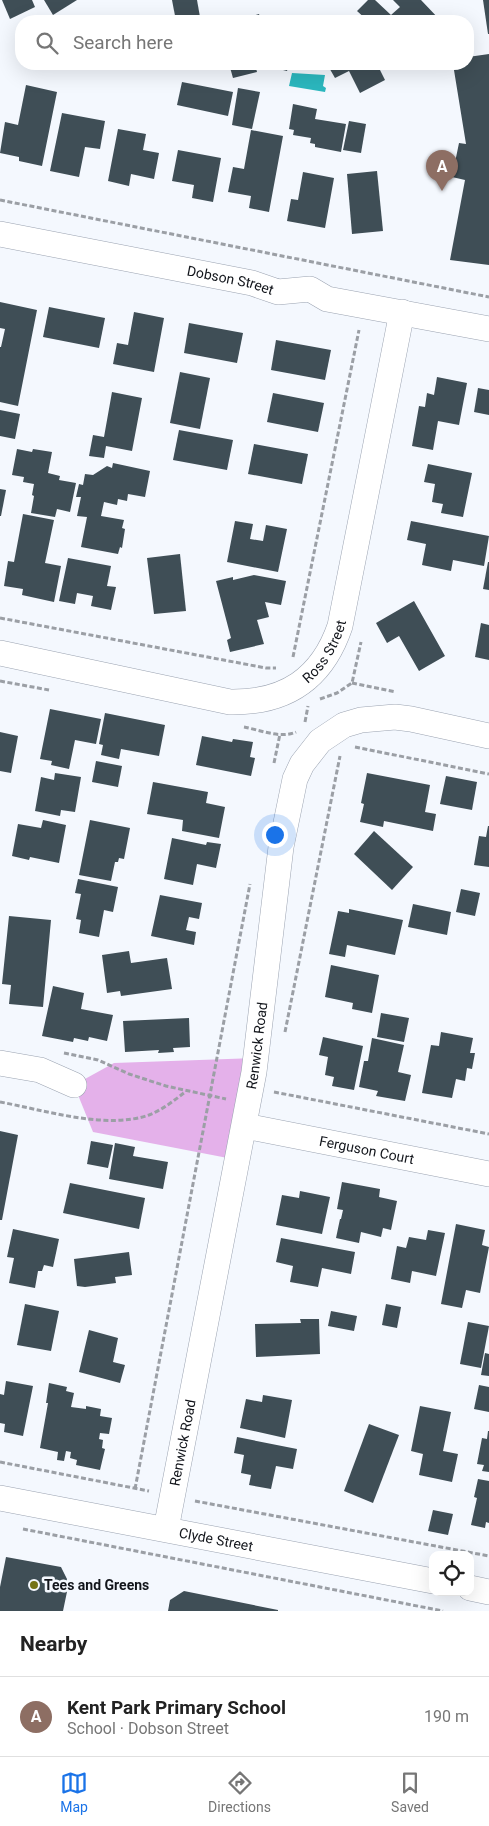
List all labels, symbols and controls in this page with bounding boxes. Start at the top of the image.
search box [15,15,474,70]
icon: search [33,29,61,57]
text: Search here [73,31,173,54]
pin: A [426,150,458,191]
street label: Dobson Street [186,263,276,298]
street label: Ross Street [299,618,349,686]
your location [262,822,288,848]
street label: Renwick Road [243,1001,270,1091]
street label: Ferguson Court [318,1133,416,1167]
street label: Renwick Road [166,1398,199,1487]
street label: Clyde Street [178,1525,255,1554]
map controls [429,1551,474,1596]
button: locate [429,1551,474,1596]
place label: Tees and Greens [44,1577,149,1593]
marker: Tees and Greens [28,1579,40,1591]
text: Nearby [20,1632,87,1656]
text: Kent Park Primary School [67,1696,286,1719]
text: A [31,1707,41,1726]
text: 190 m [424,1707,469,1726]
text: School · Dobson Street [67,1719,229,1738]
tab: Map [60,1769,88,1815]
tab: Directions [208,1769,271,1815]
tab: Saved [391,1769,429,1815]

